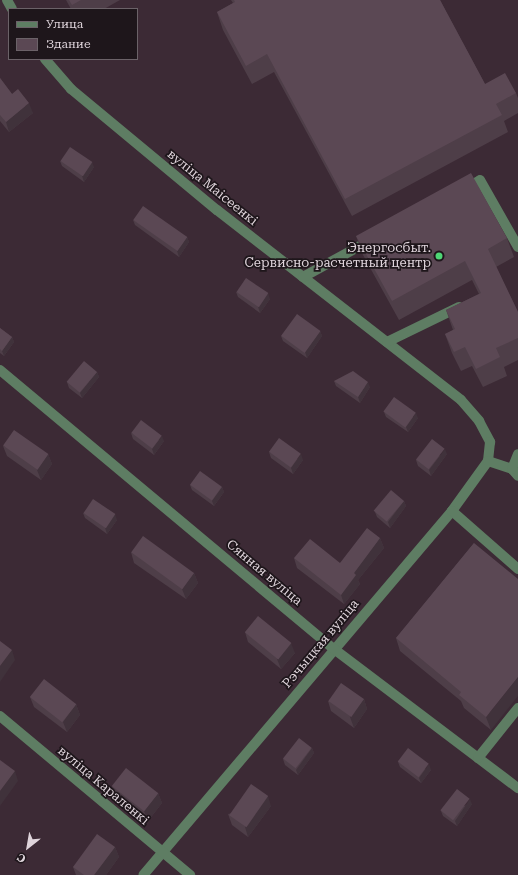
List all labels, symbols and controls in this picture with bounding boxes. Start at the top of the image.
legend [8,8,138,60]
text: Улица [46,17,83,31]
text: Здание [46,37,90,51]
street label: вуліца Маісеенкі [164,147,260,229]
place label: Энергосбыт. Сервисно-расчетный центр [244,241,431,272]
marker: Энергосбыт. Сервисно-расчетный центр [434,251,444,261]
street label: Сянная вуліца [223,537,305,609]
street label: Рэчыцкая вуліца [279,597,363,691]
street label: вуліца Караленкі [54,743,152,829]
north arrow [8,827,48,867]
text: С [15,850,28,865]

